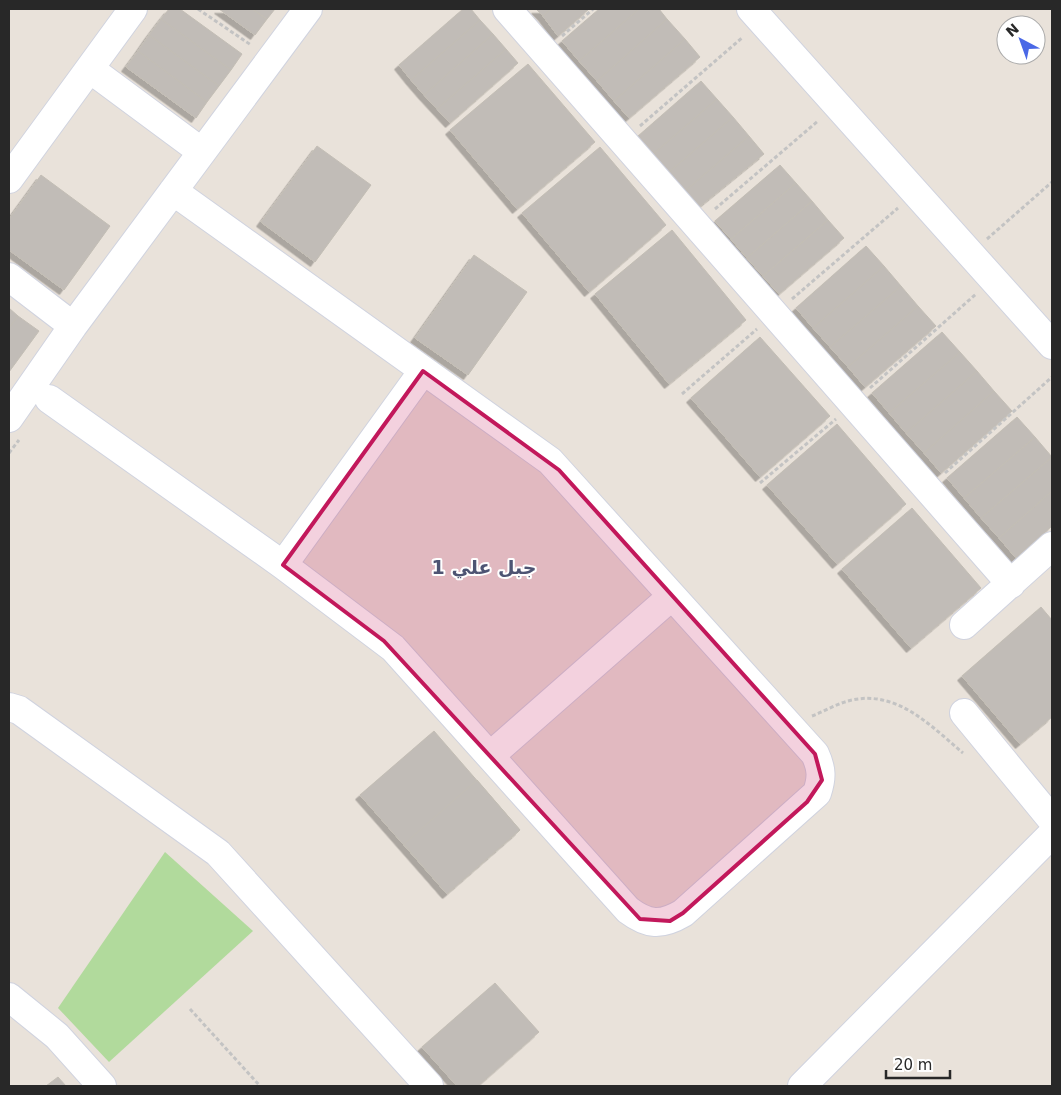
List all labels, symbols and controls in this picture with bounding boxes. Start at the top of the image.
north arrow [996,15,1046,65]
text: N [1003,20,1022,40]
district label: جبل علي 1 [432,556,536,579]
scale bar [886,1048,950,1080]
text: 20 m [894,1056,932,1074]

